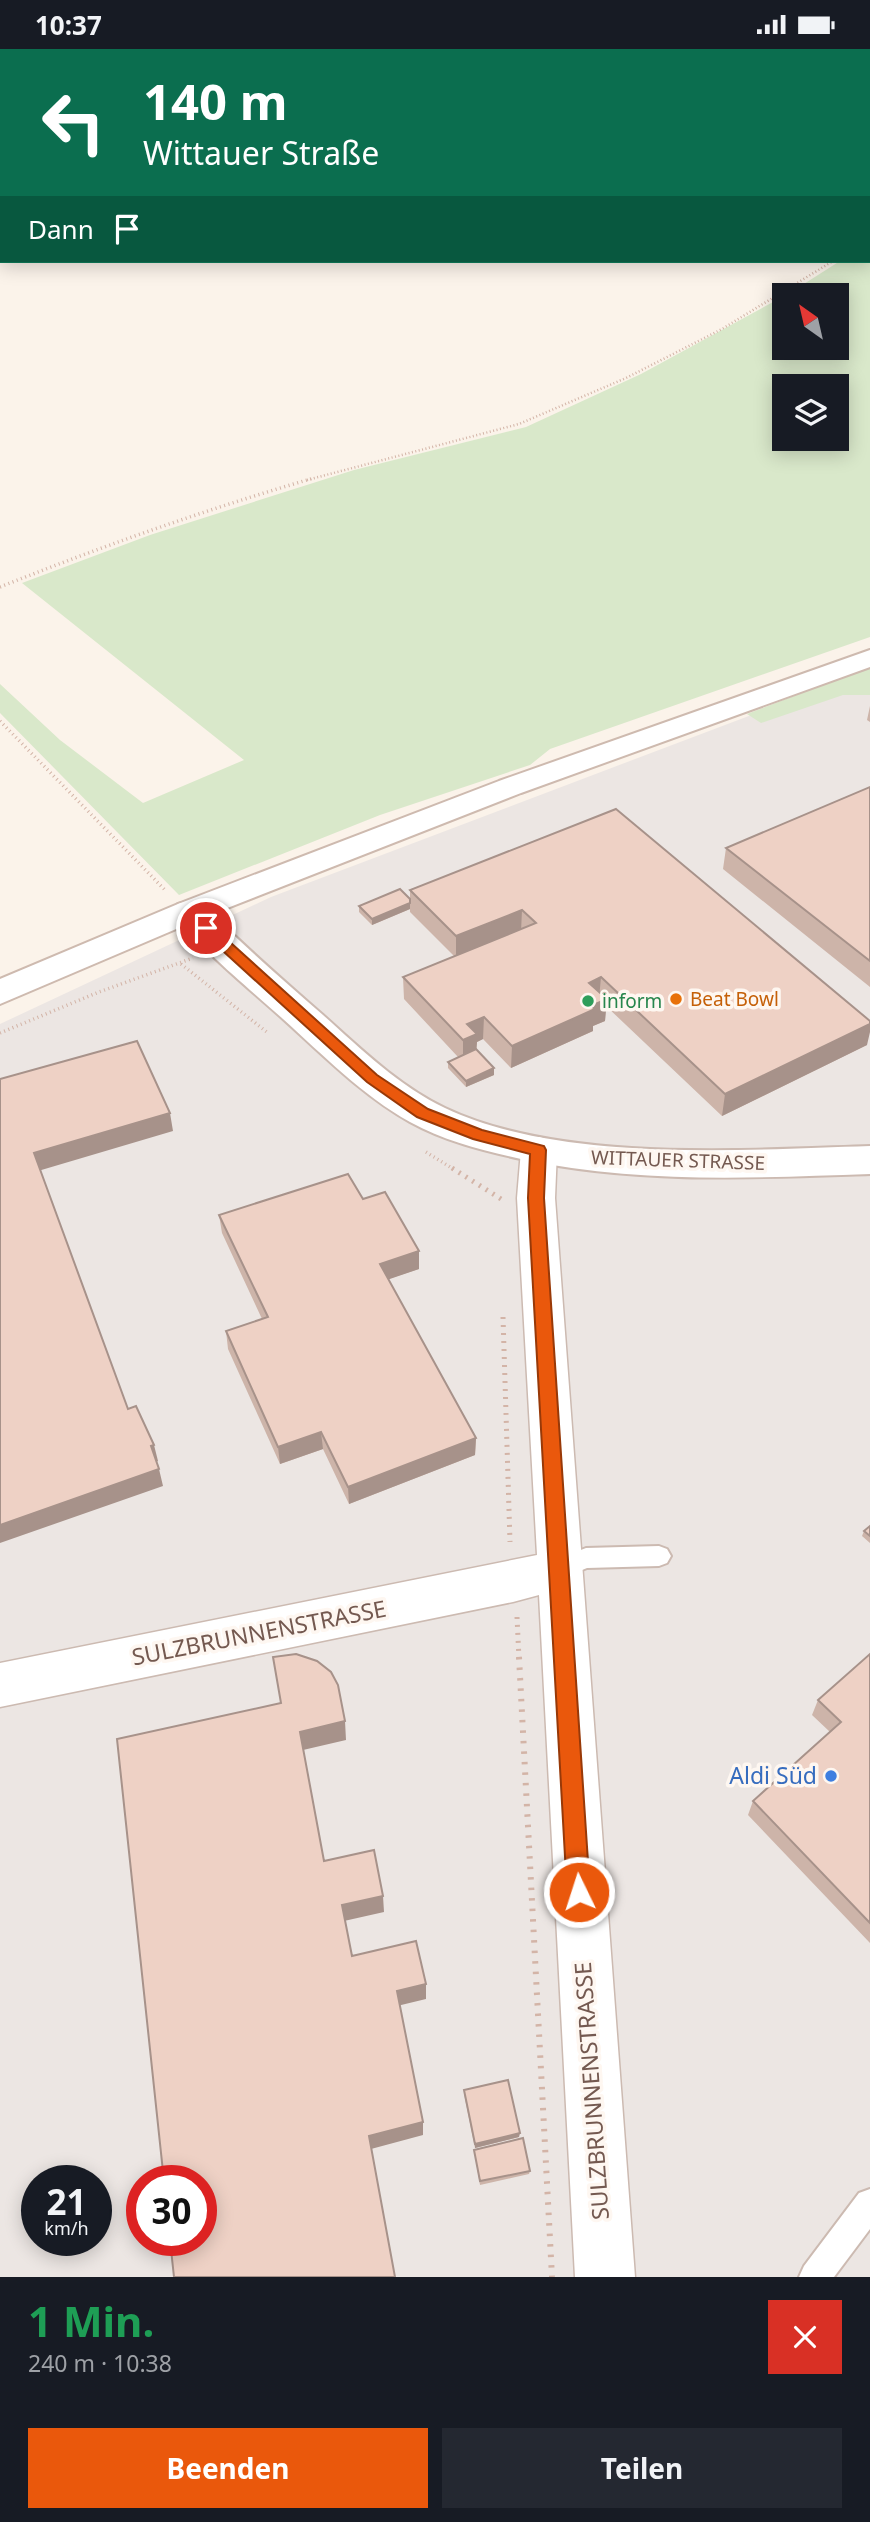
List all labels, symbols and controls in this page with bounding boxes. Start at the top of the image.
text: 10:37 [35,7,102,43]
text: 140 m [143,68,288,134]
icon: left [28,77,119,168]
text: Wittauer Straße [143,131,379,174]
icon: arrive [108,210,146,248]
text: Dann [28,211,94,247]
north arrow [772,283,849,361]
map controls [772,283,849,451]
button: layers [772,374,849,451]
pin [176,898,236,958]
icon: arrive [187,909,225,947]
place label: Beat Bowl [690,986,779,1012]
place label: inform [602,988,662,1014]
marker: Beat Bowl [668,991,684,1007]
marker: inform [580,993,596,1009]
street label: WITTAUER STRASSE [591,1144,765,1176]
street label: SULZBRUNNENSTRASSE [129,1592,389,1672]
place label: Aldi Süd [729,1759,817,1791]
marker: Aldi Süd [823,1768,839,1784]
position arrow [542,1855,616,1929]
street label: SULZBRUNNENSTRASSE [566,1961,616,2221]
speed limit sign: 30 [126,2165,217,2256]
text: 21 [46,2178,87,2225]
text: km/h [44,2216,89,2240]
text: 1 Min. [28,2292,154,2349]
button: close [768,2300,842,2374]
text: 240 m · 10:38 [28,2347,172,2379]
button: Beenden [28,2428,428,2508]
button: Teilen [442,2428,842,2508]

